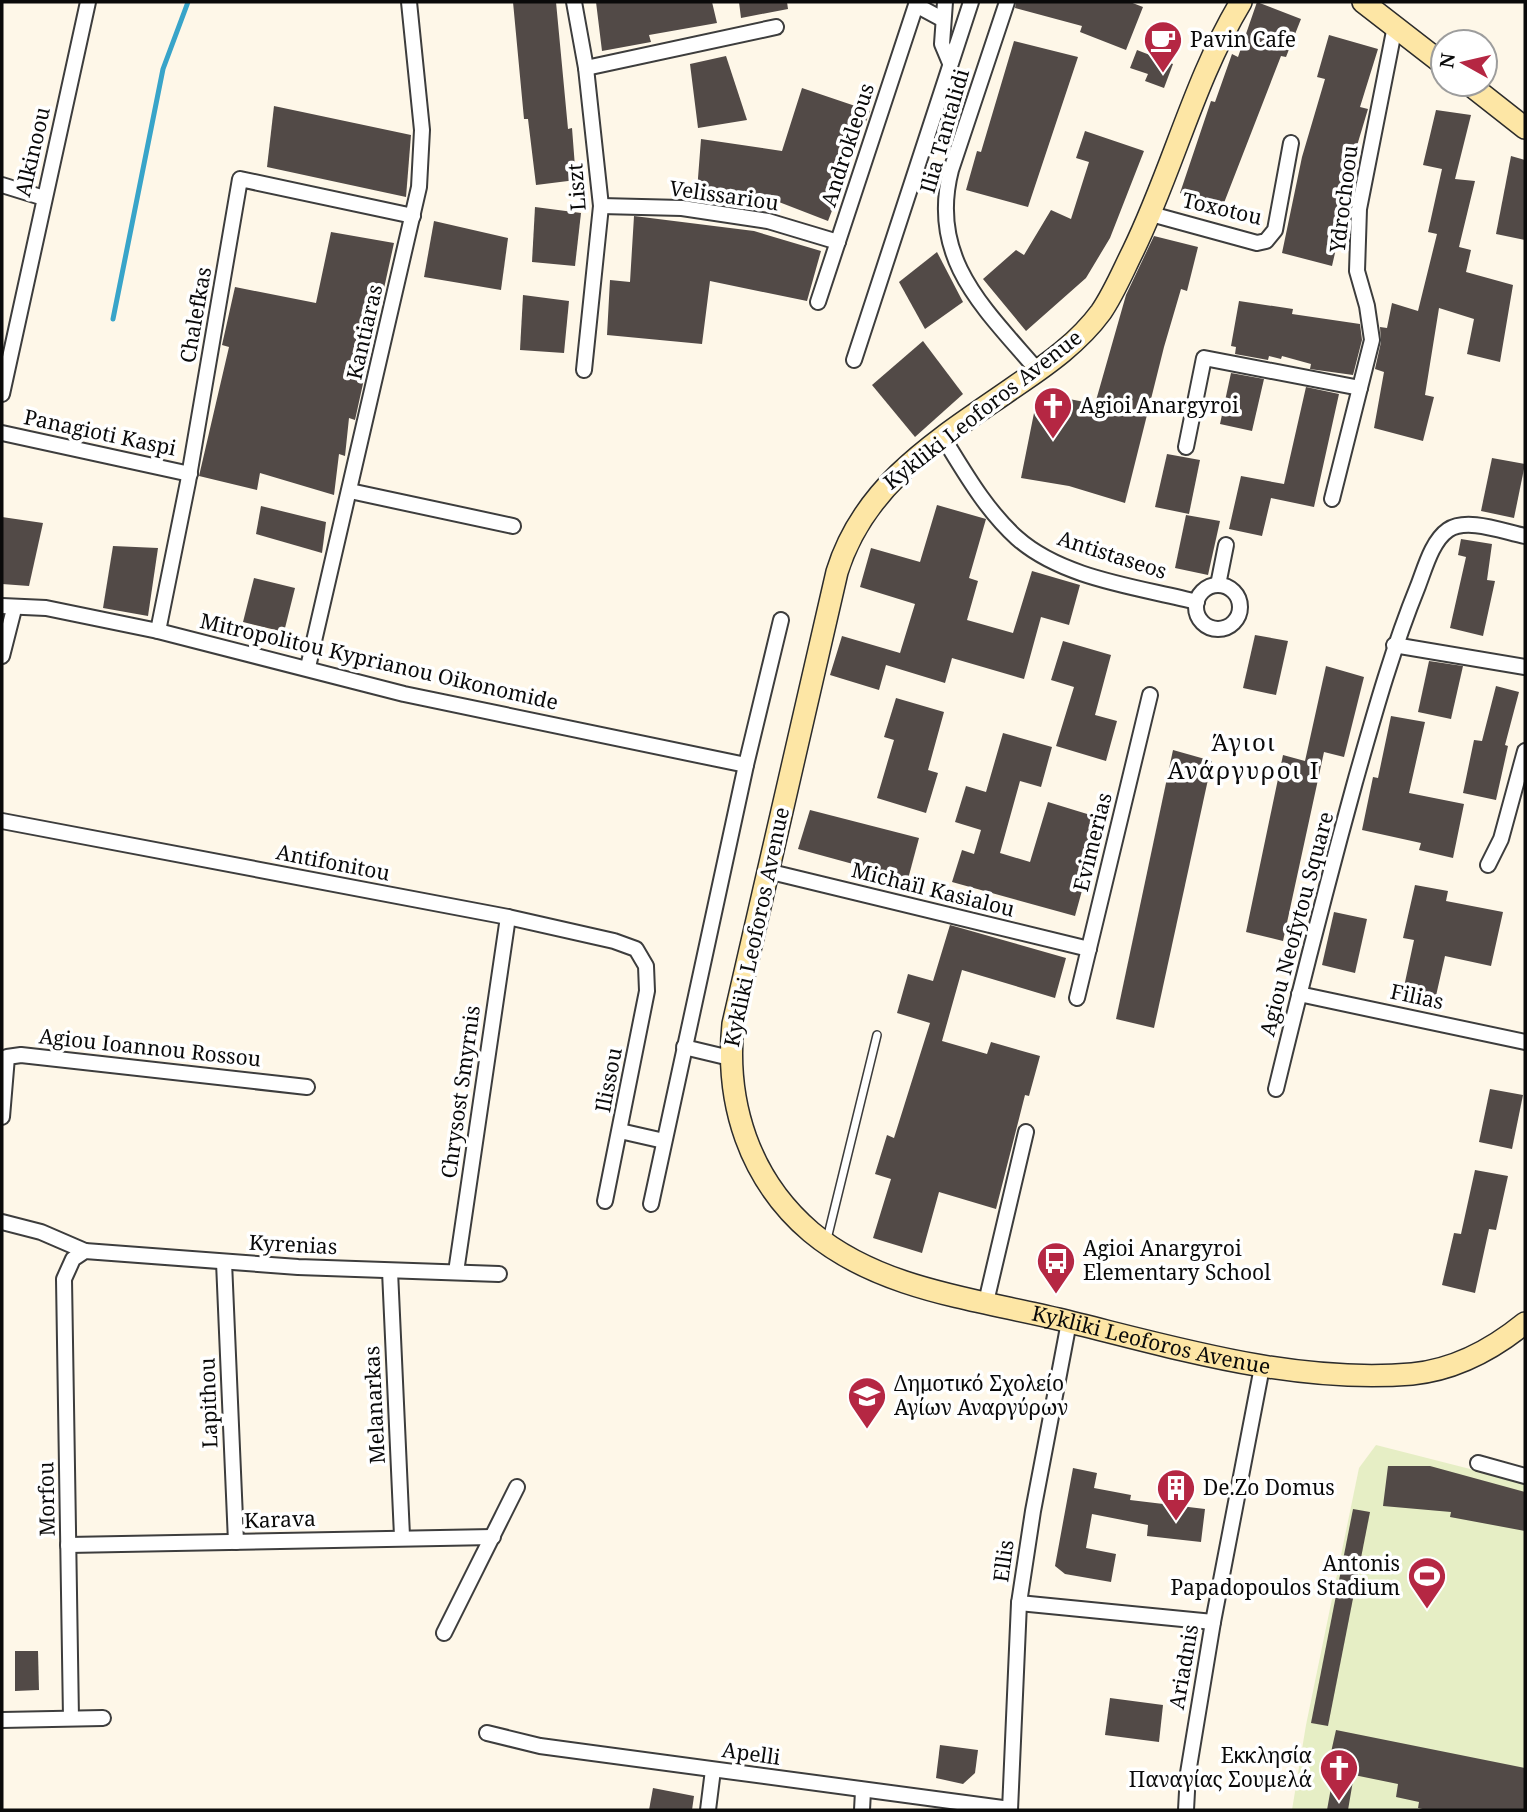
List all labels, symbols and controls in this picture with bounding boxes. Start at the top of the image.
cafe icon: Pavin Cafe [1142,19,1184,74]
place label: Pavin Cafe [1190,25,1296,53]
north arrow [1429,28,1499,98]
text: N [1433,51,1461,70]
street label: Ilia Tantalidi [913,65,975,196]
street label: Androkleous [814,79,880,210]
street label: Alkinoou [8,104,56,199]
street label: Ydrochoou [1322,144,1363,255]
street label: Liszt [560,162,592,212]
street label: Velissariou [668,173,781,217]
street label: Toxotou [1180,185,1265,231]
street label: Chalefkas [173,265,217,365]
street label: Kantiaras [339,281,389,382]
street label: Kykliki Leoforos Avenue [878,323,1087,495]
church icon: Agioi Anargyroi [1032,385,1074,440]
place label: Agioi Anargyroi [1080,391,1239,419]
street label: Panagioti Kaspi [21,402,179,462]
street label: Antistaseos [1054,523,1171,585]
street label: Mitropolitou Kyprianou Oikonomide [197,606,561,716]
district label: Άγιοι Ανάργυροι Ι [1167,725,1321,786]
street label: Evimerias [1066,789,1118,894]
street label: Kykliki Leoforos Avenue [717,804,795,1049]
street label: Agiou Neofytou Square [1253,808,1339,1039]
street label: Antifonitou [274,837,393,887]
street label: Michaïl Kasialou [849,855,1018,923]
street label: Filias [1388,977,1446,1015]
street label: Chrysost Smyrnis [434,1004,486,1180]
street label: Agiou Ioannou Rossou [38,1021,263,1073]
street label: Ilissou [588,1045,628,1115]
street label: Kyrenias [248,1228,338,1260]
place label: Agioi Anargyroi Elementary School [1083,1234,1271,1286]
bus stop icon: Agioi Anargyroi Elementary School [1035,1240,1077,1295]
street label: Kykliki Leoforos Avenue [1029,1299,1273,1380]
street label: Melanarkas [357,1345,391,1465]
street label: Lapithou [192,1357,224,1449]
place label: Δημοτικό Σχολείο Αγίων Αναργύρων [894,1369,1068,1421]
school or university icon: Δημοτικό Σχολείο Αγίων Αναργύρων [846,1375,888,1430]
street label: Morfou [31,1461,61,1537]
building icon: De.Zo Domus [1155,1467,1197,1522]
place label: De.Zo Domus [1203,1473,1335,1501]
street label: Karava [244,1504,316,1534]
street label: Ellis [986,1538,1020,1584]
place label: Antonis Papadopoulos Stadium [1170,1549,1400,1601]
sports icon: Antonis Papadopoulos Stadium [1406,1555,1448,1610]
street label: Ariadnis [1162,1622,1204,1712]
street label: Apelli [720,1735,782,1771]
place label: Εκκλησία Παναγίας Σουμελά [1129,1741,1313,1793]
church icon: Εκκλησία Παναγίας Σουμελά [1318,1747,1360,1802]

